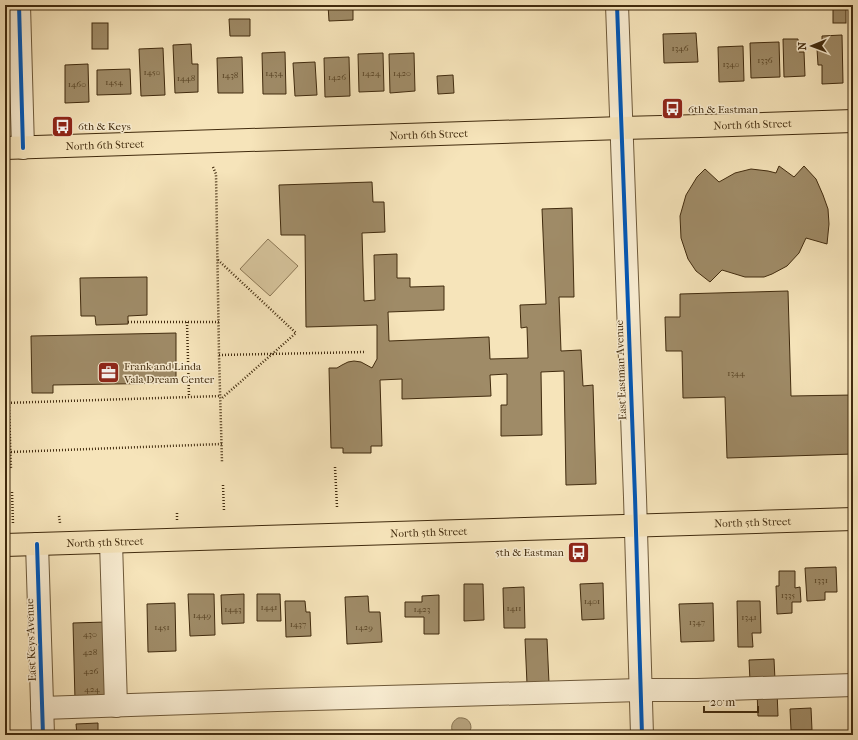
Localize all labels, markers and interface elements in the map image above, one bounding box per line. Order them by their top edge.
north arrow [792,26,832,66]
text: N [796,41,809,50]
house number: 1346 [671,43,689,53]
house number: 1336 [757,55,773,65]
house number: 1340 [722,59,740,69]
house number: 1450 [143,67,161,77]
house number: 1434 [265,68,283,78]
house number: 1424 [362,68,381,78]
house number: 1420 [393,68,411,78]
house number: 1438 [222,70,239,80]
house number: 1426 [328,72,346,82]
house number: 1448 [177,73,196,83]
house number: 1454 [105,77,123,87]
house number: 1460 [68,79,86,89]
bus stop icon: 6th & Eastman [659,96,685,122]
place label: 6th & Eastman [688,103,759,116]
bus stop icon: 6th & Keys [50,113,76,139]
street label: North 6th Street [713,117,792,132]
place label: 6th & Keys [78,120,131,133]
street label: North 6th Street [389,126,468,142]
street label: North 6th Street [66,137,144,153]
street label: East Eastman Avenue [613,319,629,420]
office icon: Frank and Linda Vala Dream Center [95,359,121,385]
place label: Frank and Linda Vala Dream Center [123,360,215,386]
house number: 1344 [727,368,745,378]
street label: North 5th Street [714,514,792,530]
street label: North 5th Street [390,524,468,540]
street label: North 5th Street [66,534,144,550]
bus stop icon: 5th & Eastman [566,539,592,565]
place label: 5th & Eastman [495,546,565,559]
house number: 1331 [814,575,828,585]
house number: 1335 [781,590,795,600]
house number: 1401 [584,596,600,606]
street label: East Keys Avenue [23,598,39,682]
house number: 1441 [260,602,278,612]
house number: 1411 [507,603,521,613]
house number: 1443 [224,604,242,614]
house number: 1423 [414,604,431,614]
house number: 1449 [193,610,212,620]
house number: 1341 [741,612,757,622]
house number: 1347 [689,617,706,627]
house number: 1437 [290,619,307,629]
house number: 1451 [154,622,170,632]
house number: 1429 [355,622,373,632]
house number: 430 [83,629,97,639]
house number: 428 [83,647,98,657]
house number: 426 [84,666,99,676]
house number: 424 [84,684,100,694]
scale bar [704,688,758,714]
text: 20 m [710,695,735,709]

